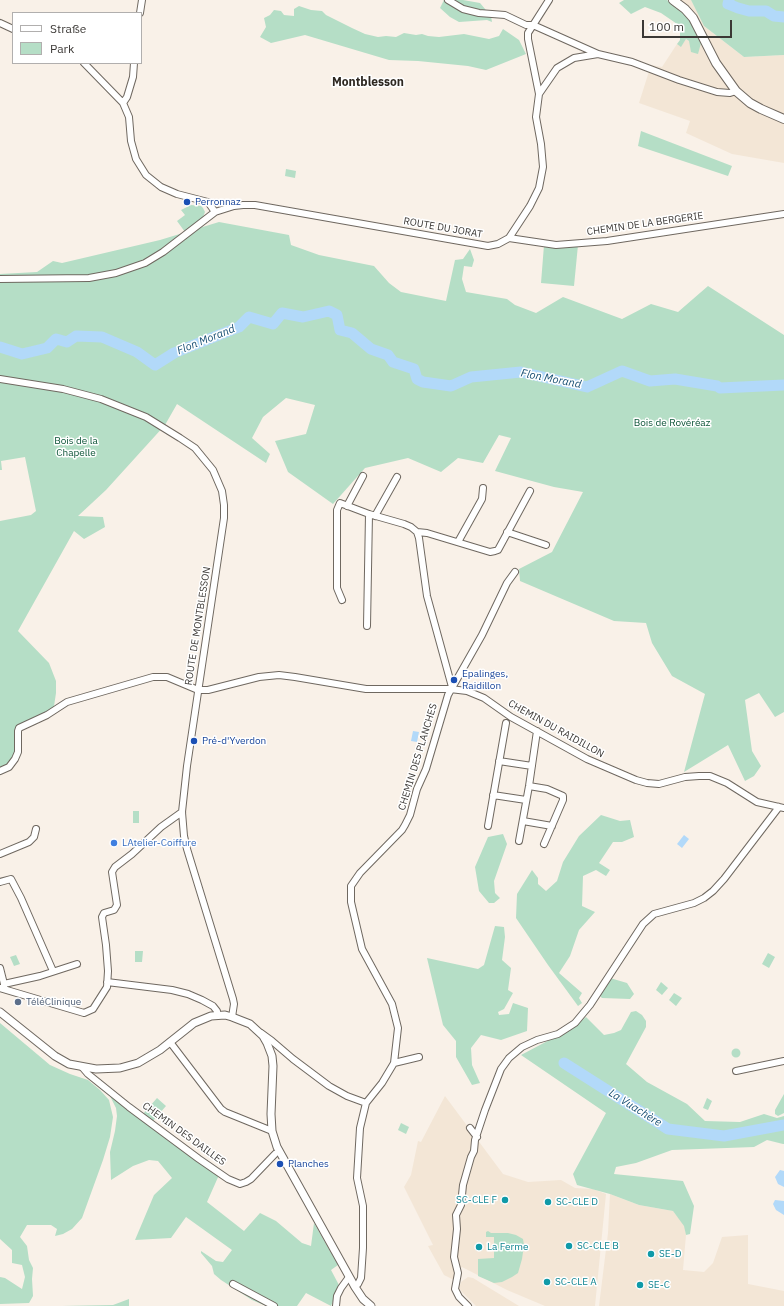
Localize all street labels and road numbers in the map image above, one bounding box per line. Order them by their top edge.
street label: CHEMIN DE LA BERGERIE [586,210,704,238]
street label: ROUTE DU JORAT [403,215,483,241]
street label: ROUTE DE MONTBLESSON [183,566,213,686]
street label: CHEMIN DU RAIDILLON [506,698,606,760]
street label: CHEMIN DES PLANCHES [396,702,440,812]
street label: CHEMIN DES DAILLES [140,1100,228,1168]

